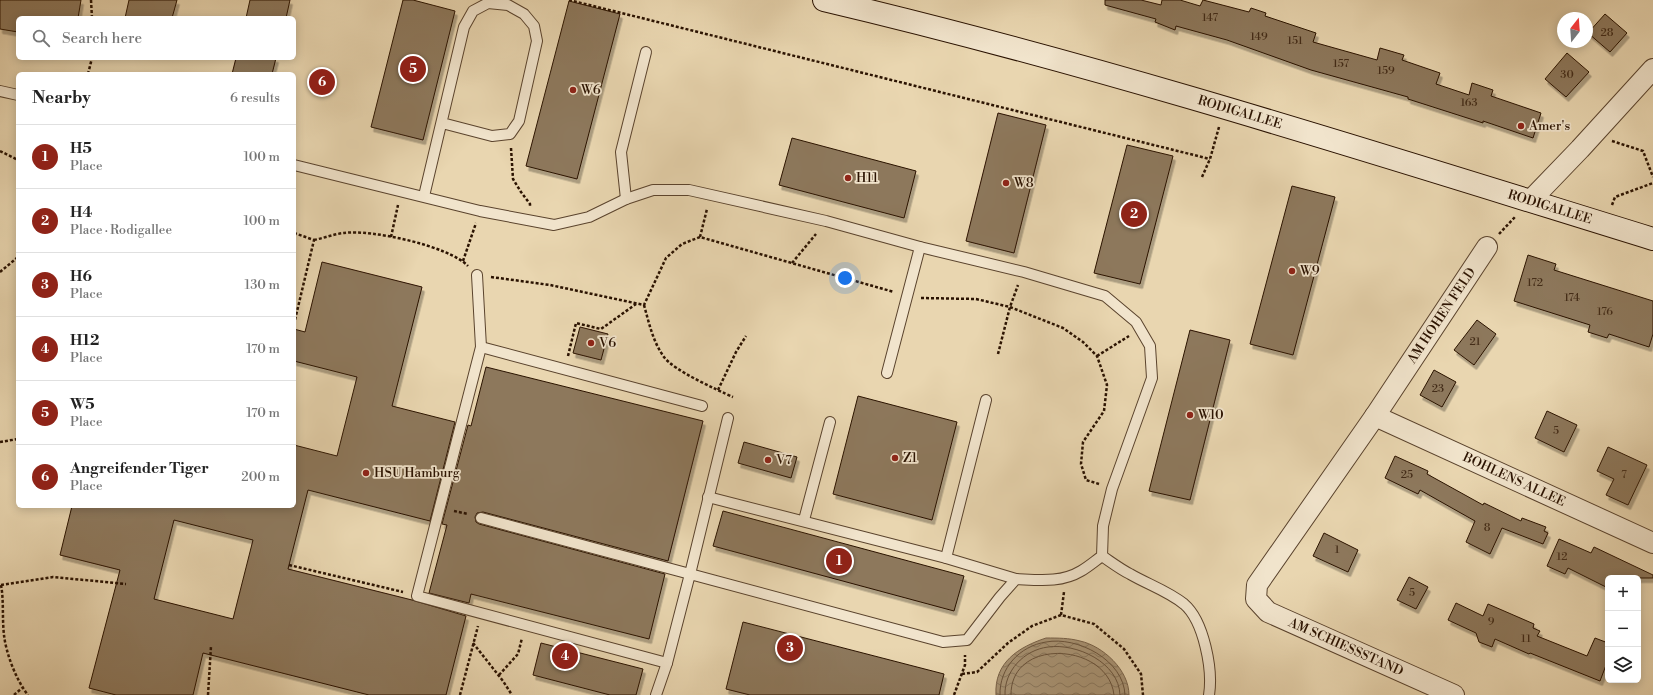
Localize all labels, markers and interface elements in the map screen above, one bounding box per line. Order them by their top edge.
house number: 147 [1202,11,1218,25]
north arrow [1557,12,1593,48]
search box [16,16,296,60]
house number: 28 [1600,26,1614,40]
icon: search [30,27,52,49]
text: Search here [62,29,142,48]
house number: 149 [1250,30,1268,44]
house number: 151 [1287,34,1303,48]
pin: 5 [400,54,426,84]
house number: 157 [1333,57,1349,71]
house number: 159 [1377,64,1395,78]
pin: 6 [309,67,335,97]
house number: 30 [1560,68,1574,82]
place label: W6 [580,82,601,98]
marker: W6 [568,85,578,95]
text: Nearby [32,87,91,109]
text: 6 results [230,90,280,106]
street label: RODIGALLEE [1196,92,1284,132]
house number: 163 [1460,96,1478,110]
place label: Amer's [1528,118,1570,134]
marker: Amer's [1516,121,1526,131]
text: H5 [70,139,92,158]
text: 1 [42,149,48,165]
text: 100 m [244,149,280,165]
text: Place [70,158,102,174]
place label: H11 [856,170,878,186]
marker: H11 [843,173,853,183]
place label: W8 [1013,175,1034,191]
marker: W8 [1001,178,1011,188]
street label: RODIGALLEE [1506,186,1594,228]
pin: 2 [1121,199,1147,229]
text: H4 [70,203,92,222]
text: 2 [41,213,49,229]
text: 100 m [244,213,280,229]
text: Place · Rodigallee [70,222,172,238]
place label: W9 [1299,263,1320,279]
street label: AM HOHEN FELD [1403,265,1479,367]
marker: W9 [1287,266,1297,276]
text: H6 [70,267,92,286]
your location [835,268,855,288]
house number: 172 [1527,276,1543,290]
text: 3 [41,277,49,293]
text: 130 m [245,277,280,293]
text: Place [70,286,102,302]
house number: 174 [1564,291,1580,305]
house number: 176 [1597,305,1613,319]
text: H12 [70,331,99,350]
place label: V6 [598,335,616,351]
house number: 21 [1469,335,1481,349]
marker: V6 [586,338,596,348]
text: 4 [41,341,49,357]
text: 170 m [246,341,280,357]
text: Place [70,350,102,366]
house number: 23 [1432,382,1444,396]
text: W5 [70,395,95,414]
text: 5 [41,405,49,421]
text: 170 m [246,405,280,421]
place label: W10 [1197,407,1224,423]
marker: W10 [1185,410,1195,420]
text: Place [70,414,102,430]
house number: 5 [1553,424,1559,438]
street label: BOHLENS ALLEE [1459,449,1568,510]
place label: Z1 [903,450,917,466]
place label: V7 [775,452,792,468]
marker: Z1 [890,453,900,463]
marker: V7 [763,455,773,465]
text: Angreifender Tiger [70,459,209,478]
place label: HSU Hamburg [374,465,460,481]
marker: HSU Hamburg [361,468,371,478]
house number: 25 [1401,468,1413,482]
house number: 7 [1621,468,1627,482]
text: 6 [41,469,49,485]
text: 200 m [241,469,280,485]
text: Place [70,478,102,494]
house number: 8 [1484,521,1491,535]
house number: 1 [1335,543,1340,557]
pin: 1 [826,546,852,576]
house number: 12 [1556,550,1568,564]
map controls [1605,575,1641,683]
button: + [1605,575,1641,611]
house number: 5 [1409,586,1415,600]
button: − [1605,611,1641,647]
street label: AM SCHIESSSTAND [1285,614,1406,680]
house number: 9 [1488,615,1495,629]
house number: 11 [1521,632,1531,646]
pin: 3 [777,633,803,663]
pin: 4 [552,641,578,671]
button: layers [1605,647,1641,683]

